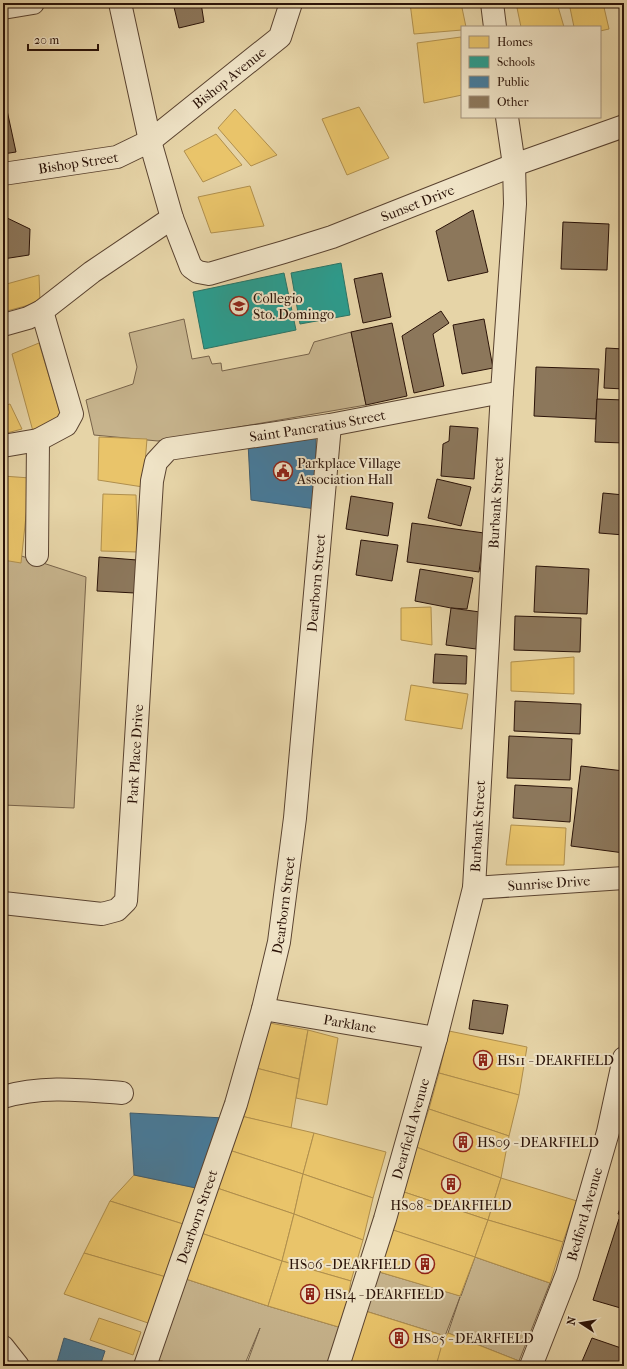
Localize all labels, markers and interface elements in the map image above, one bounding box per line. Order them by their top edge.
scale bar [28,26,98,52]
legend [461,26,601,118]
text: 20 m [34,33,59,47]
text: Homes [497,35,533,49]
street label: Bishop Avenue [189,43,269,112]
text: Schools [497,55,536,69]
text: Public [497,75,529,89]
text: Other [497,95,529,109]
street label: Bishop Street [37,148,119,177]
street label: Sunset Drive [378,181,457,225]
place label: Collegio Sto. Domingo [253,290,334,323]
school or university icon: Collegio Sto. Domingo [228,295,250,317]
street label: Saint Pancratius Street [248,406,387,445]
place label: Parkplace Village Association Hall [296,455,401,488]
street label: Burbank Street [485,456,507,549]
public building icon: Parkplace Village Association Hall [272,460,294,482]
street label: Dearborn Street [303,533,329,633]
street label: Park Place Drive [124,704,147,805]
street label: Burbank Street [466,780,489,873]
street label: Dearborn Street [268,855,298,956]
street label: Sunrise Drive [507,872,591,894]
street label: Parklane [322,1011,378,1036]
building icon: HS11 - DEARFIELD [472,1049,494,1071]
place label: HS11 - DEARFIELD [497,1052,614,1069]
street label: Dearfield Avenue [388,1076,433,1181]
building icon: HS09 - DEARFIELD [452,1131,474,1153]
place label: HS09 - DEARFIELD [477,1134,599,1151]
street label: Bedford Avenue [563,1165,606,1263]
street label: Dearborn Street [173,1167,221,1266]
building icon: HS08 - DEARFIELD [440,1173,462,1195]
place label: HS08 - DEARFIELD [390,1197,512,1214]
building icon: HS06 - DEARFIELD [414,1253,436,1275]
place label: HS06 - DEARFIELD [289,1256,411,1273]
building icon: HS14 - DEARFIELD [299,1283,321,1305]
place label: HS14 - DEARFIELD [324,1286,444,1303]
north arrow [561,1303,601,1343]
text: N [564,1315,579,1326]
building icon: HS05 - DEARFIELD [388,1327,410,1349]
place label: HS05 - DEARFIELD [413,1330,534,1347]

